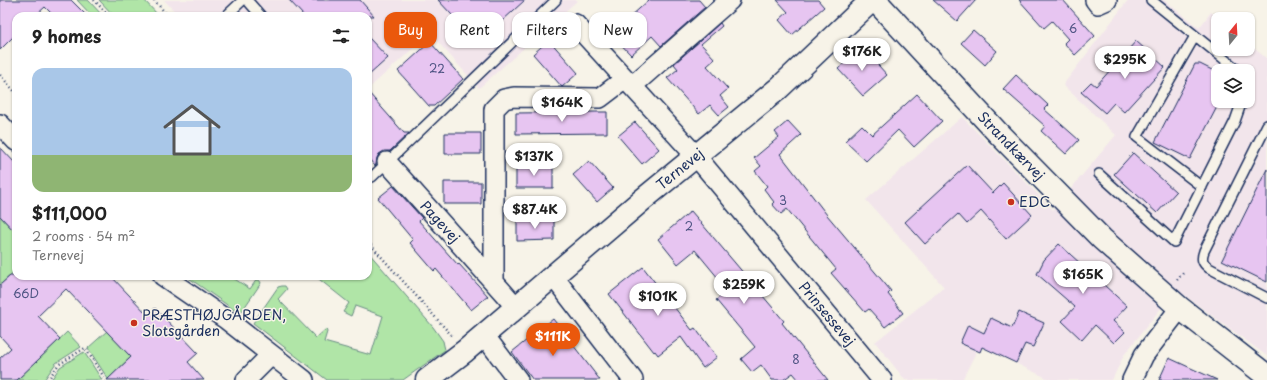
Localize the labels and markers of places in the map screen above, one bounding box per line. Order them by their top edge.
pin: $176K [834,38,890,72]
pin: $295K [1097,46,1153,80]
pin: $164K [534,89,590,123]
pin: $137K [506,143,562,177]
place label: EDC [1019,191,1050,212]
pin: $87.4K [502,196,568,230]
marker: EDC [1006,197,1016,207]
pin: $165K [1055,261,1111,295]
pin: $259K [716,271,772,305]
pin: $101K [630,283,686,317]
place label: PRÆSTHØJGÅRDEN, Slotsgården [142,304,286,341]
marker: PRÆSTHØJGÅRDEN, Slotsgården [129,318,139,328]
pin: $111K [525,323,581,357]

